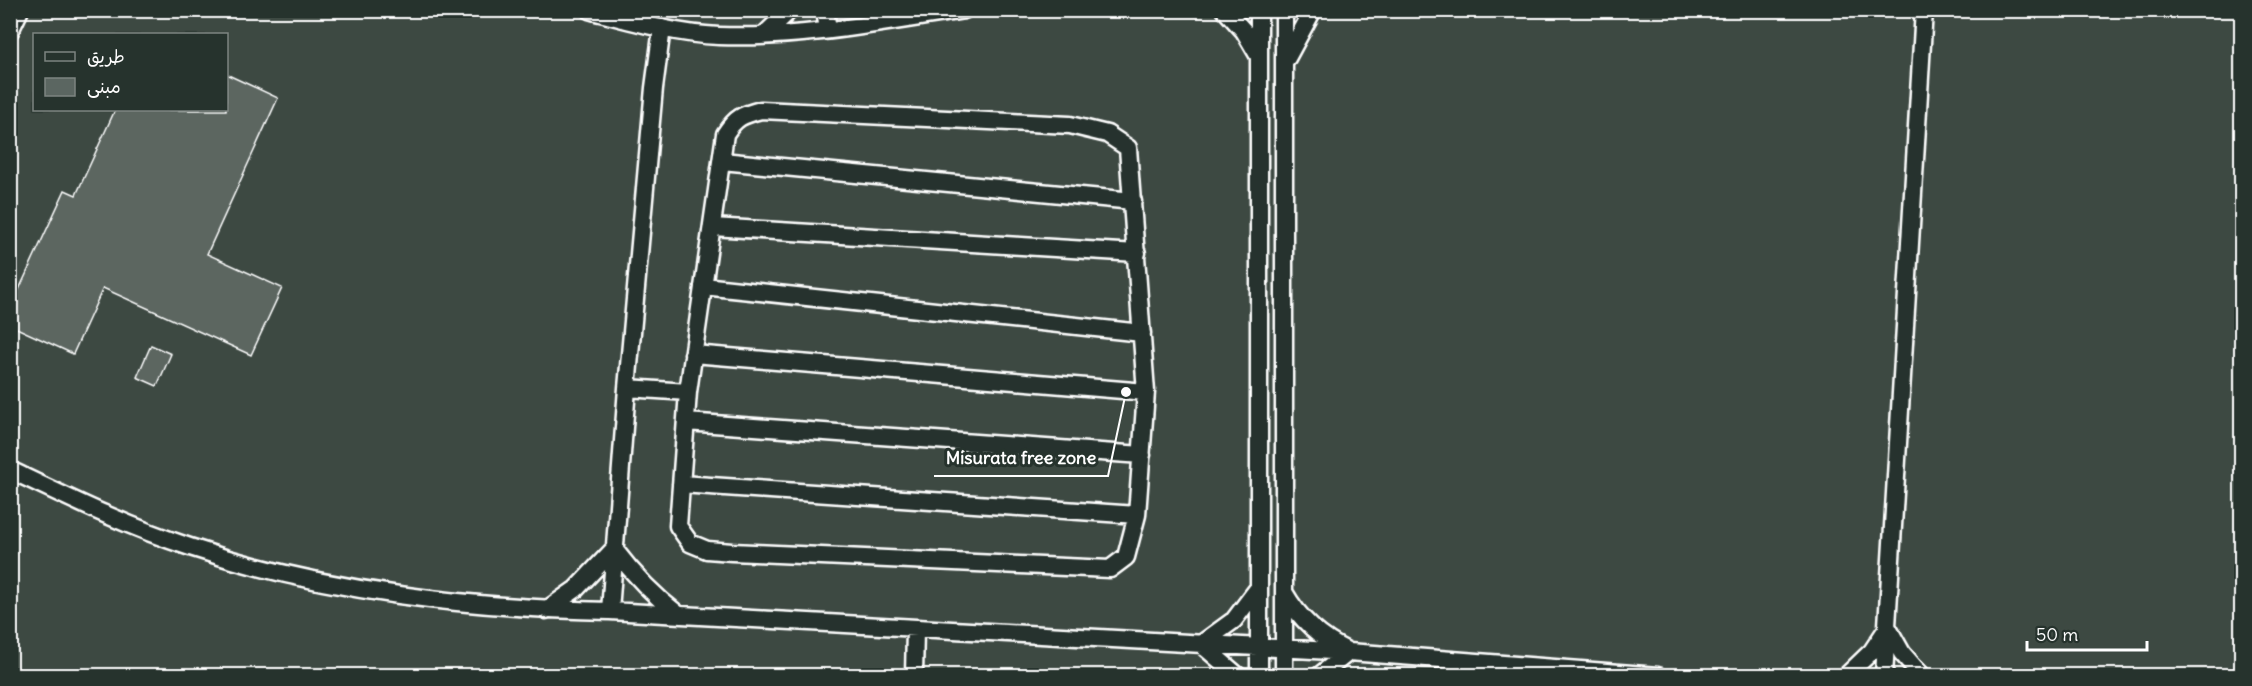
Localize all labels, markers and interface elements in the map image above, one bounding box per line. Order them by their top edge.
legend [33,33,228,111]
text: طريق [87,45,125,68]
text: مبنى [87,75,121,98]
callout: Misurata free zone [934,440,1108,476]
text: Misurata free zone [946,446,1096,469]
scale bar [2027,614,2147,652]
text: 50 m [2036,623,2078,646]

